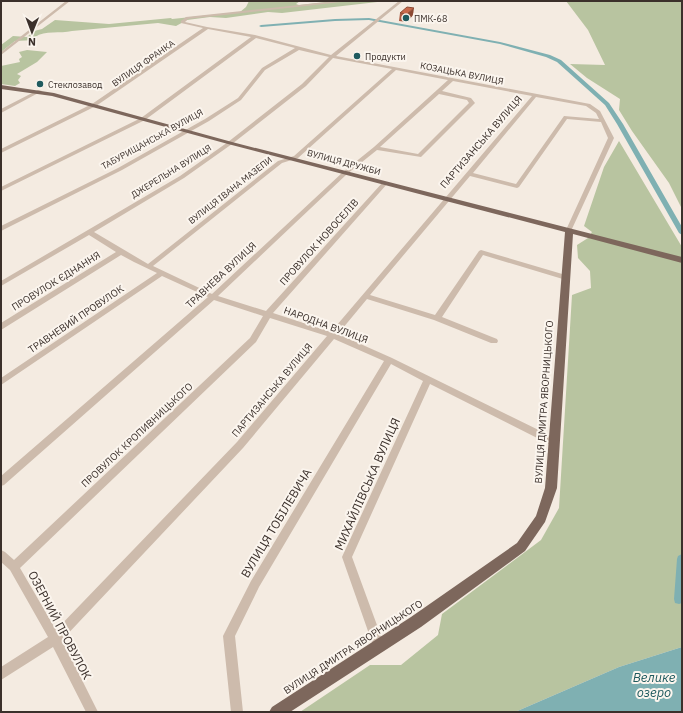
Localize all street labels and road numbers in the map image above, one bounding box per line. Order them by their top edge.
street label: ВУЛИЦЯ ФРАНКА [109,37,177,89]
street label: КОЗАЦЬКА ВУЛИЦЯ [419,60,505,86]
street label: ПАРТИЗАНСЬКА ВУЛИЦЯ [437,93,525,191]
street label: ТАБУРИЩАНСЬКА ВУЛИЦЯ [99,106,205,172]
street label: ДЖЕРЕЛЬНА ВУЛИЦЯ [129,142,213,200]
street label: ВУЛИЦЯ ДРУЖБИ [306,147,382,177]
street label: ВУЛИЦЯ ІВАНА МАЗЕПИ [186,154,274,226]
street label: ПРОВУЛОК НОВОСЕЛІВ [277,196,361,288]
street label: ТРАВНЕВА ВУЛИЦЯ [183,239,259,311]
street label: ПРОВУЛОК ЄДНАННЯ [9,248,103,314]
street label: ТРАВНЕВИЙ ПРОВУЛОК [26,282,127,356]
street label: НАРОДНА ВУЛИЦЯ [282,304,370,346]
street label: ВУЛИЦЯ ДМИТРА ЯВОРНИЦЬКОГО [532,320,556,484]
street label: ПАРТИЗАНСЬКА ВУЛИЦЯ [229,340,315,440]
street label: ПРОВУЛОК КРОПИВНИЦЬКОГО [78,380,196,490]
street label: МИХАЙЛІВСЬКА ВУЛИЦЯ [331,415,403,553]
street label: ВУЛИЦЯ ТОБІЛЕВИЧА [237,465,315,580]
street label: ОЗЕРНИЙ ПРОВУЛОК [25,568,95,682]
street label: ВУЛИЦЯ ДМИТРА ЯВОРНИЦЬКОГО [281,597,425,697]

